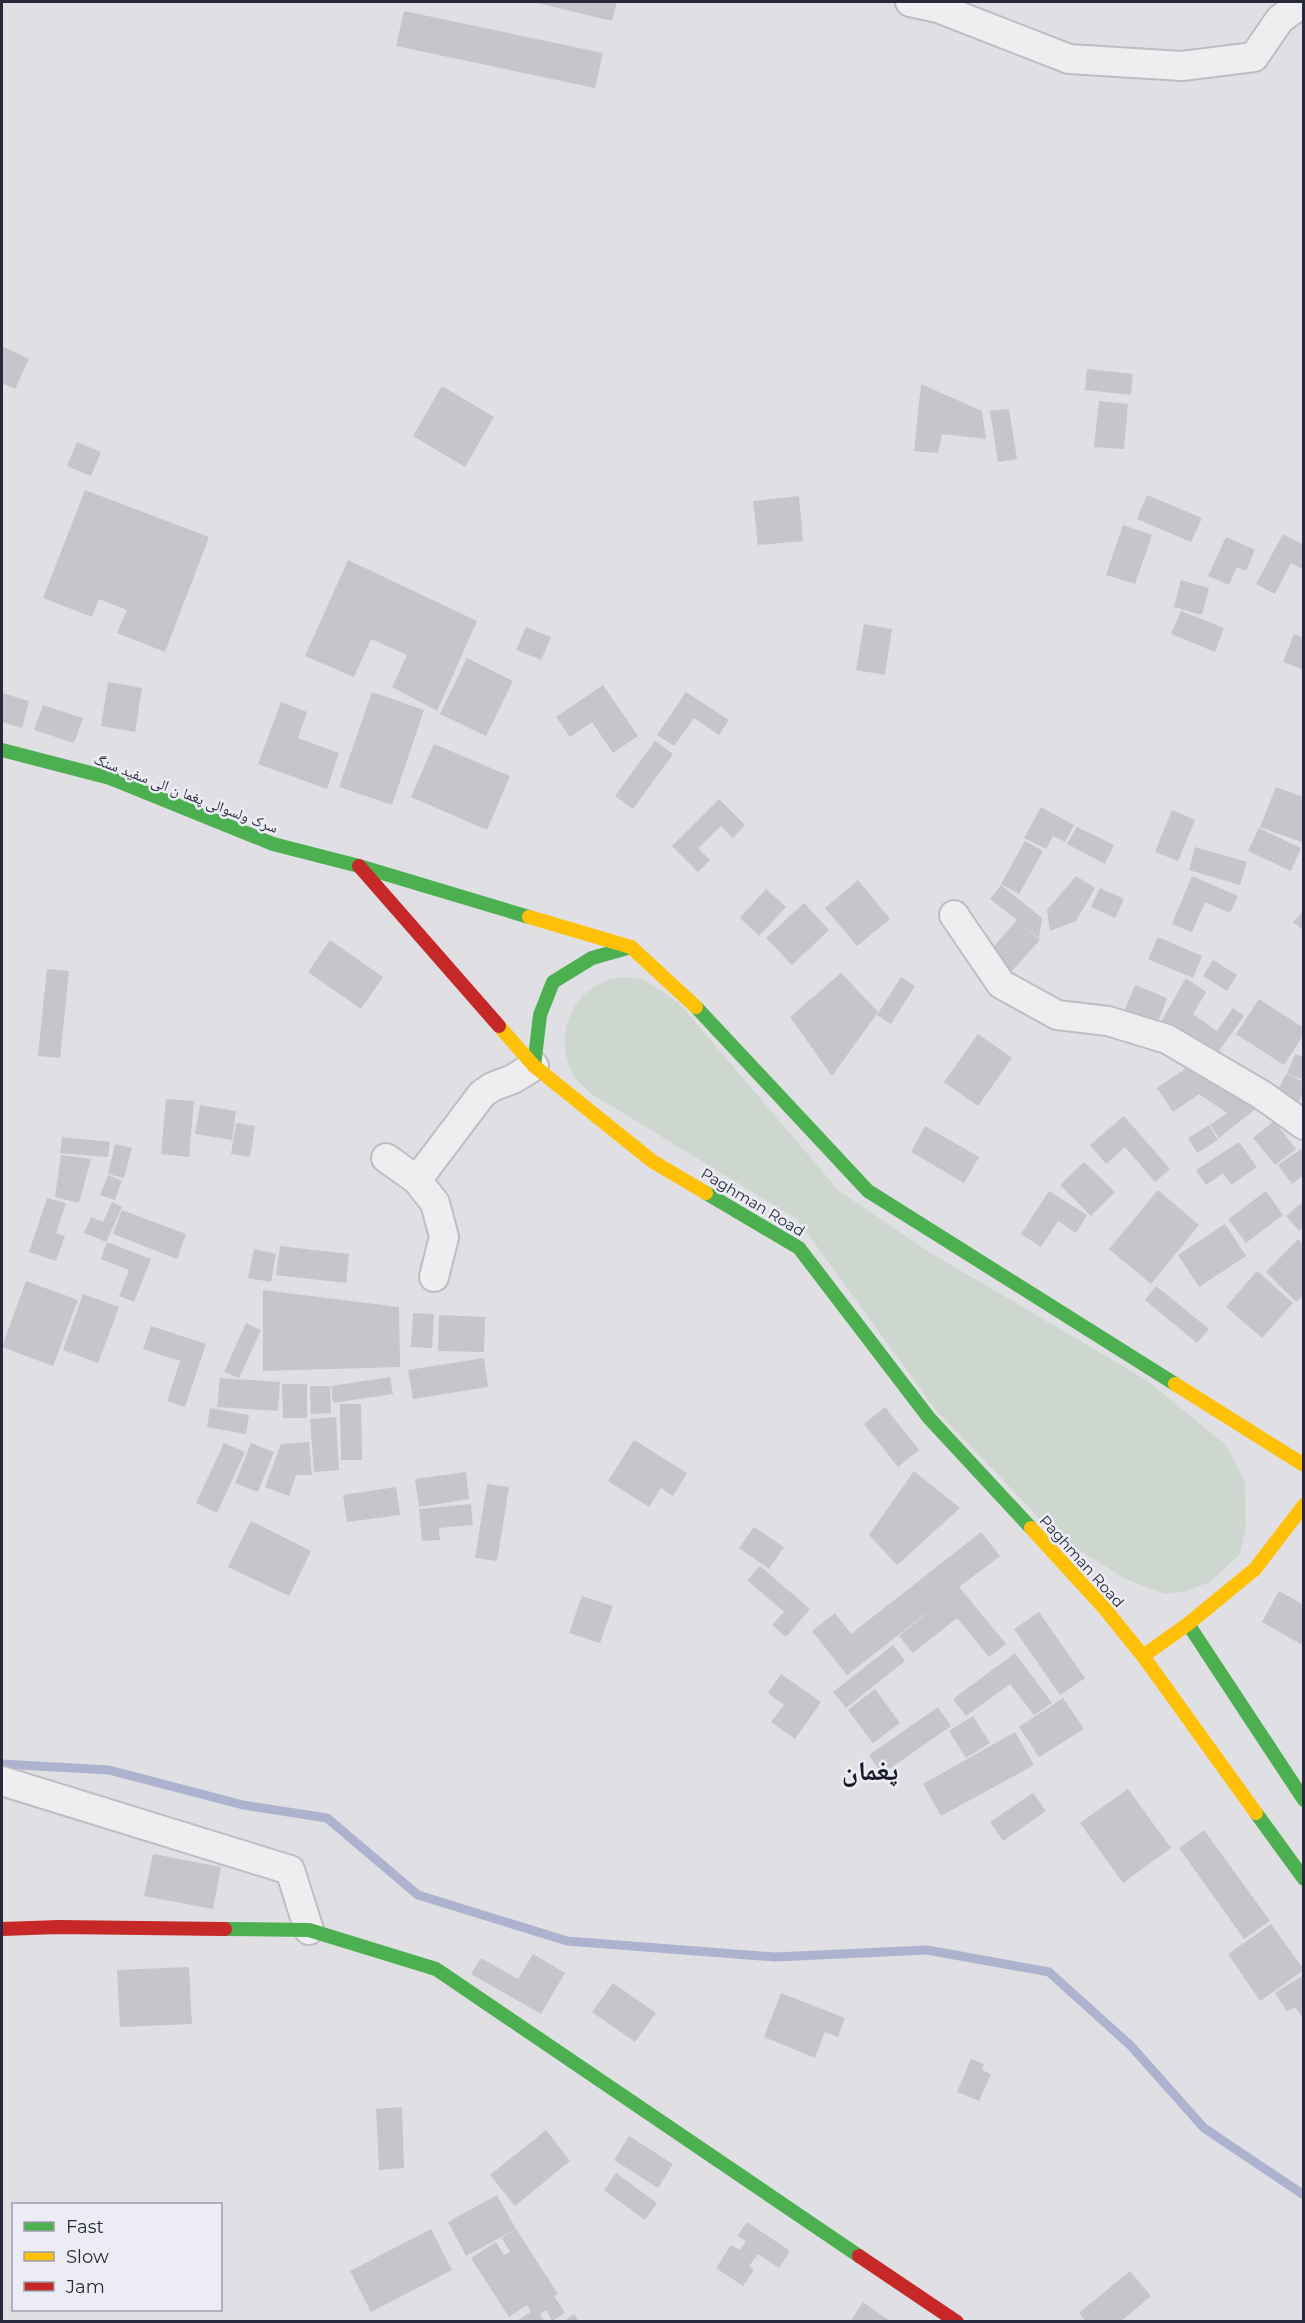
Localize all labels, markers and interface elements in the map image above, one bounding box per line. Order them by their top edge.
street label: سرک ولسوالی پغما ن الی سفید سنگ [91,749,281,838]
street label: Paghman Road [698,1164,808,1240]
street label: Paghman Road [1036,1511,1128,1611]
district label: پغمان [842,1754,898,1787]
legend [12,2203,222,2311]
text: Fast [66,2216,104,2238]
text: Slow [66,2246,109,2268]
text: Jam [65,2276,105,2298]

